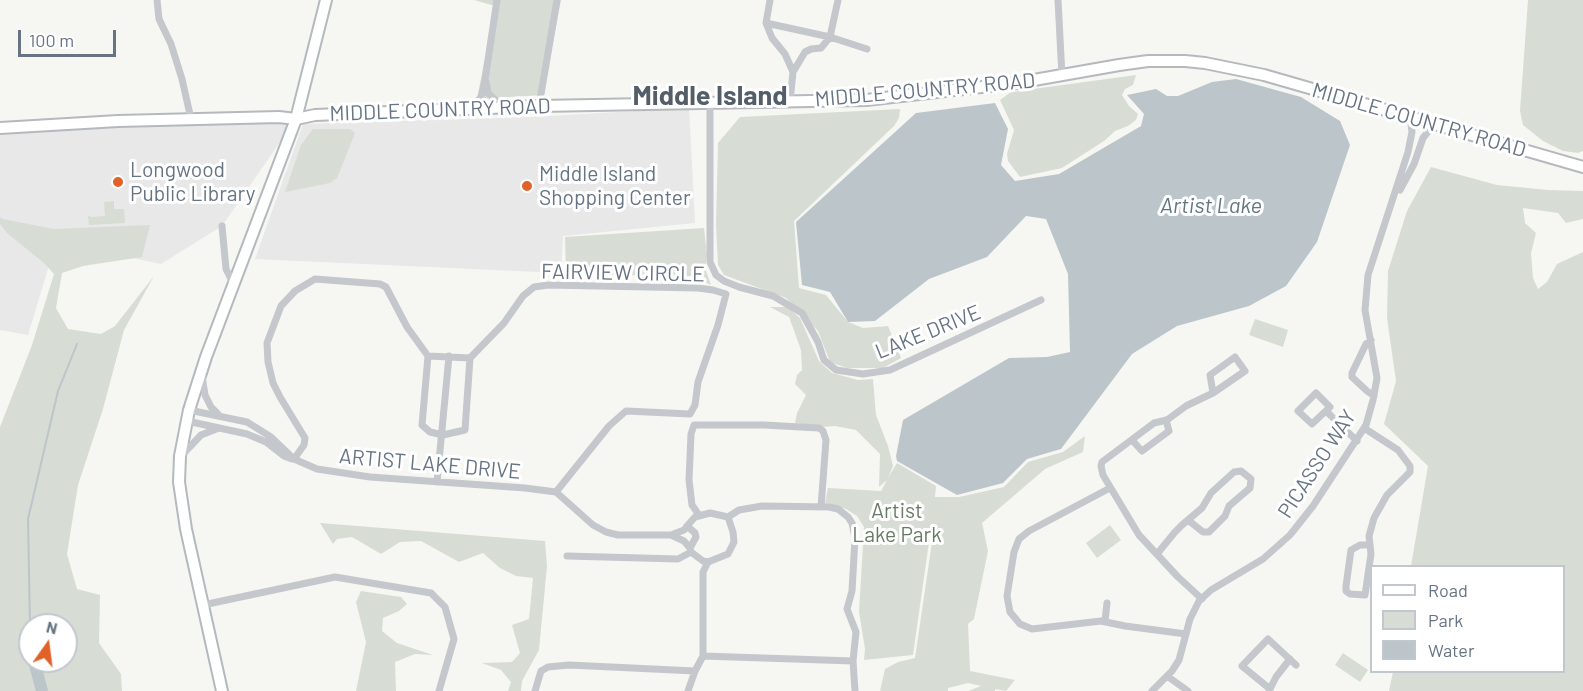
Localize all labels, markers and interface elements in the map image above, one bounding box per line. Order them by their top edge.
scale bar [21,18,118,56]
text: 100 m [29,29,74,51]
street label: MIDDLE COUNTRY ROAD [814,68,1036,112]
street label: MIDDLE COUNTRY ROAD [1309,77,1529,163]
district label: Middle Island [633,80,787,112]
street label: MIDDLE COUNTRY ROAD [329,94,551,126]
place label: Longwood Public Library [130,157,255,207]
place label: Middle Island Shopping Center [539,161,691,211]
marker: Longwood Public Library [111,175,125,189]
marker: Middle Island Shopping Center [520,179,534,193]
water label: Artist Lake [1160,193,1262,219]
street label: FAIRVIEW CIRCLE [541,259,705,287]
street label: LAKE DRIVE [872,299,984,365]
street label: PICASSO WAY [1273,405,1361,523]
street label: ARTIST LAKE DRIVE [338,444,522,484]
park label: Artist Lake Park [852,498,942,548]
legend [1370,565,1565,673]
text: Road [1428,579,1468,601]
text: Park [1428,609,1463,631]
north arrow [18,613,78,673]
text: N [45,616,59,637]
text: Water [1428,639,1475,661]

